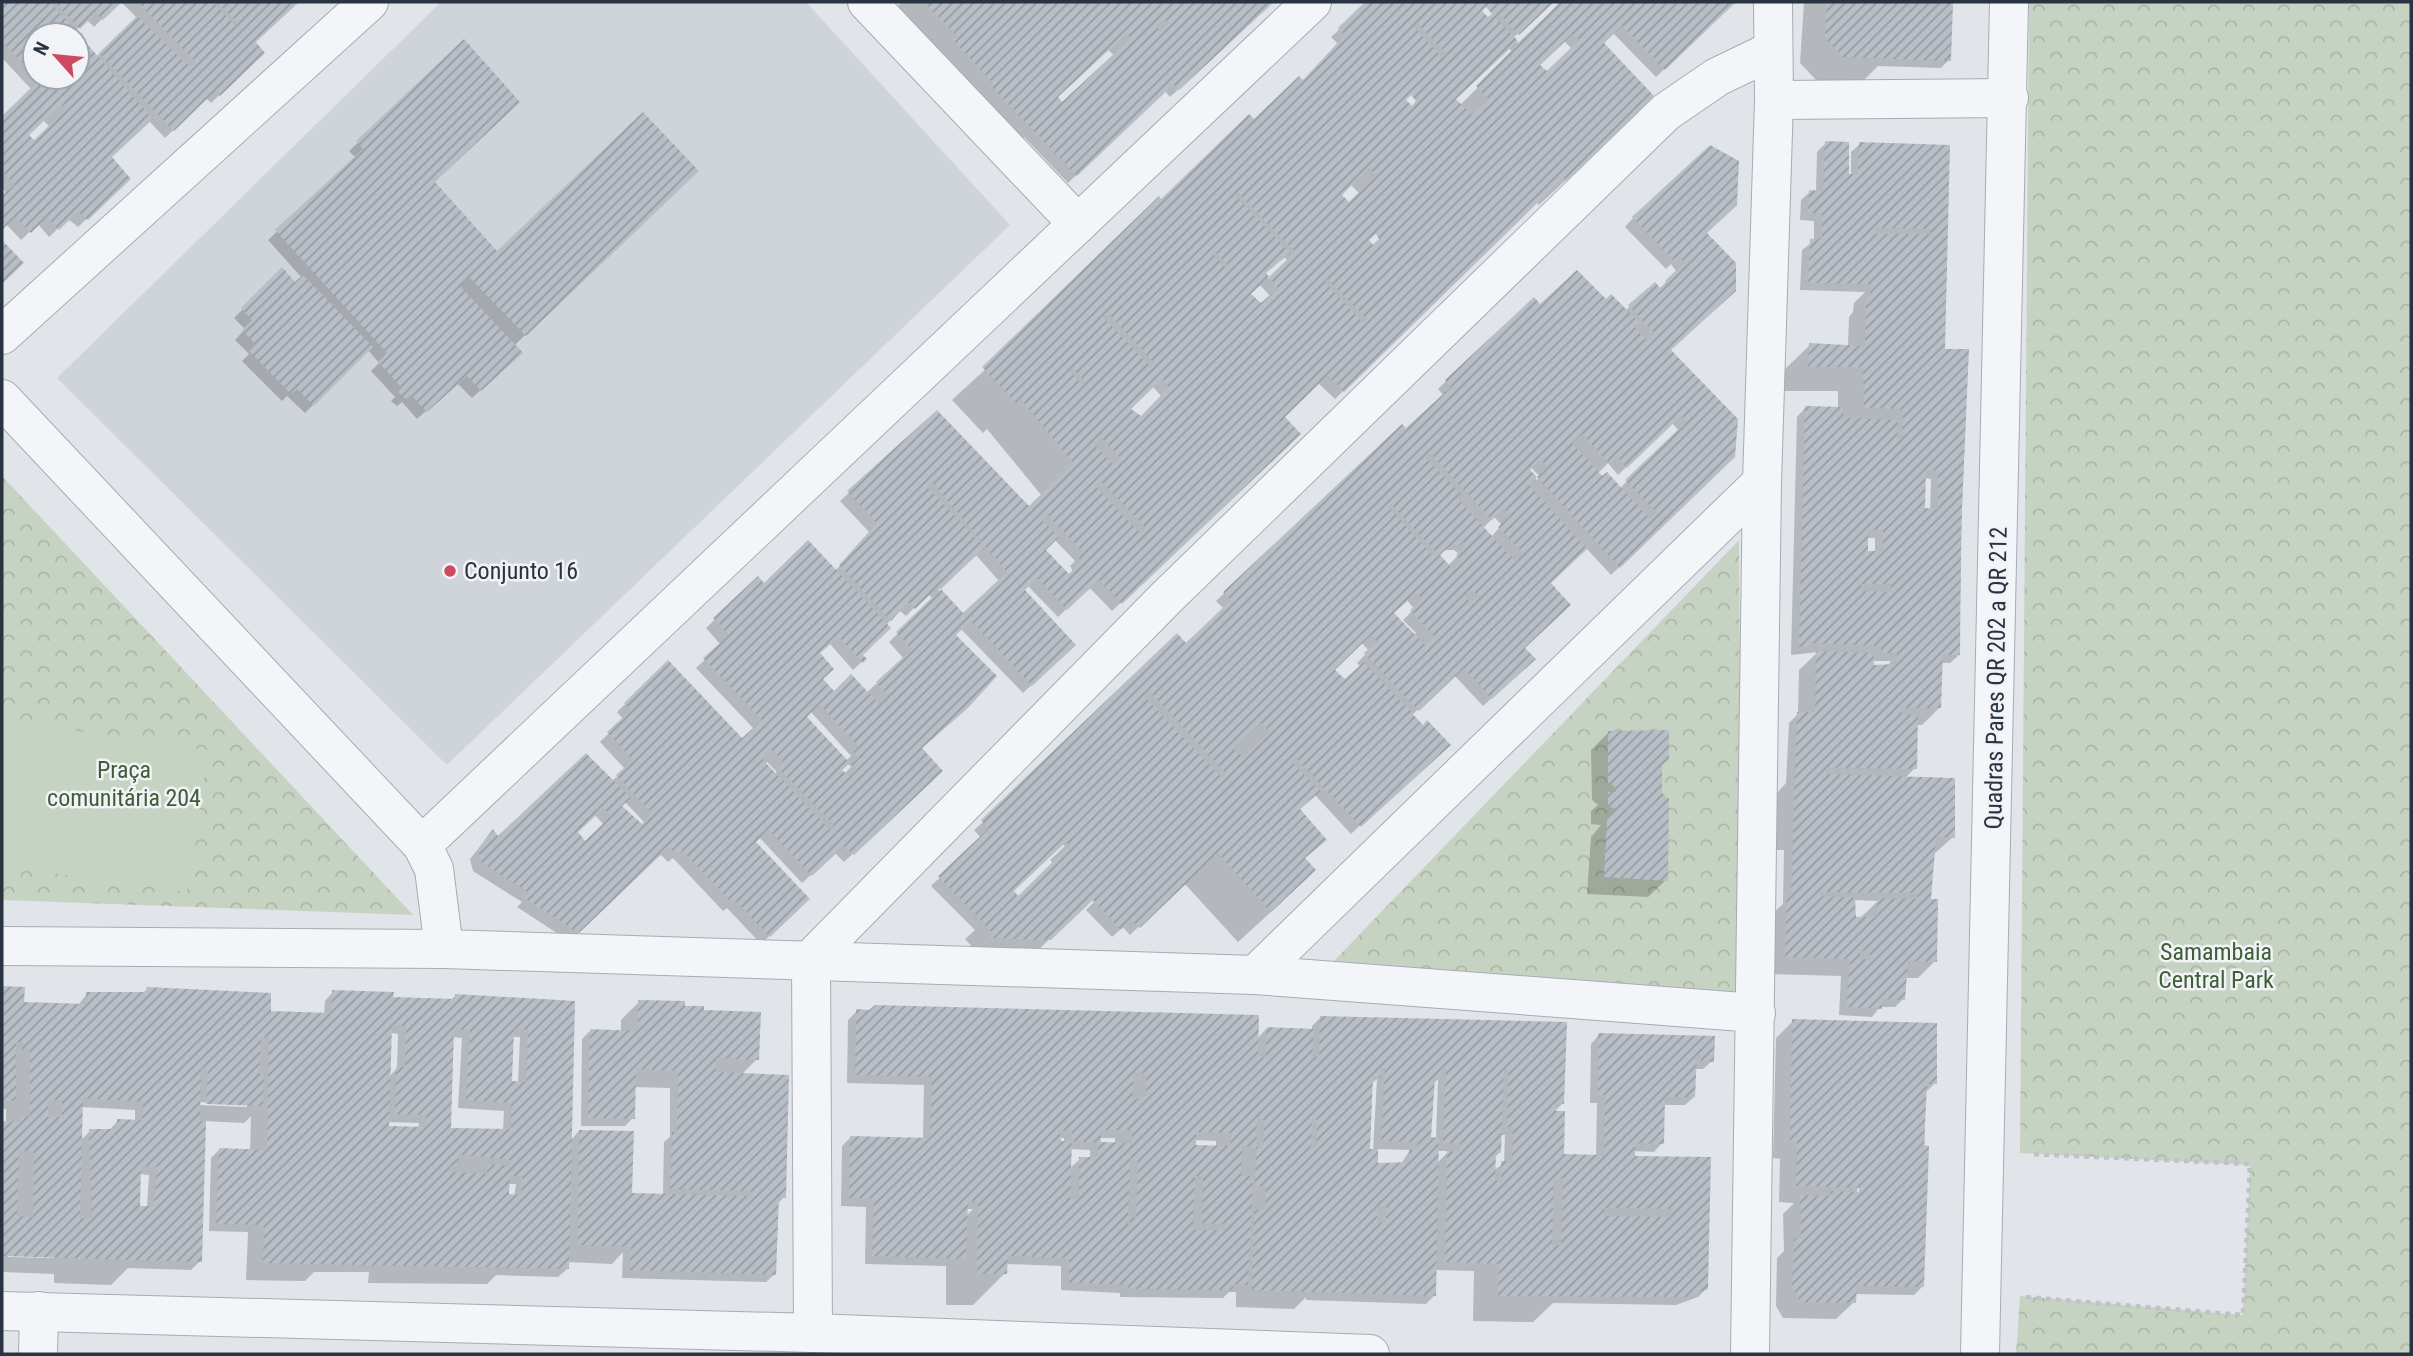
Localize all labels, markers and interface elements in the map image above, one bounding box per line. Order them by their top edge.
north arrow [21,21,91,91]
text: N [28,38,54,59]
street label: Quadras Pares QR 202 a QR 212 [1979,526,2013,830]
place label: Conjunto 16 [464,557,578,585]
marker: Conjunto 16 [442,563,458,579]
park label: Praça comunitária 204 [47,756,201,812]
park label: Samambaia Central Park [2158,938,2274,994]

